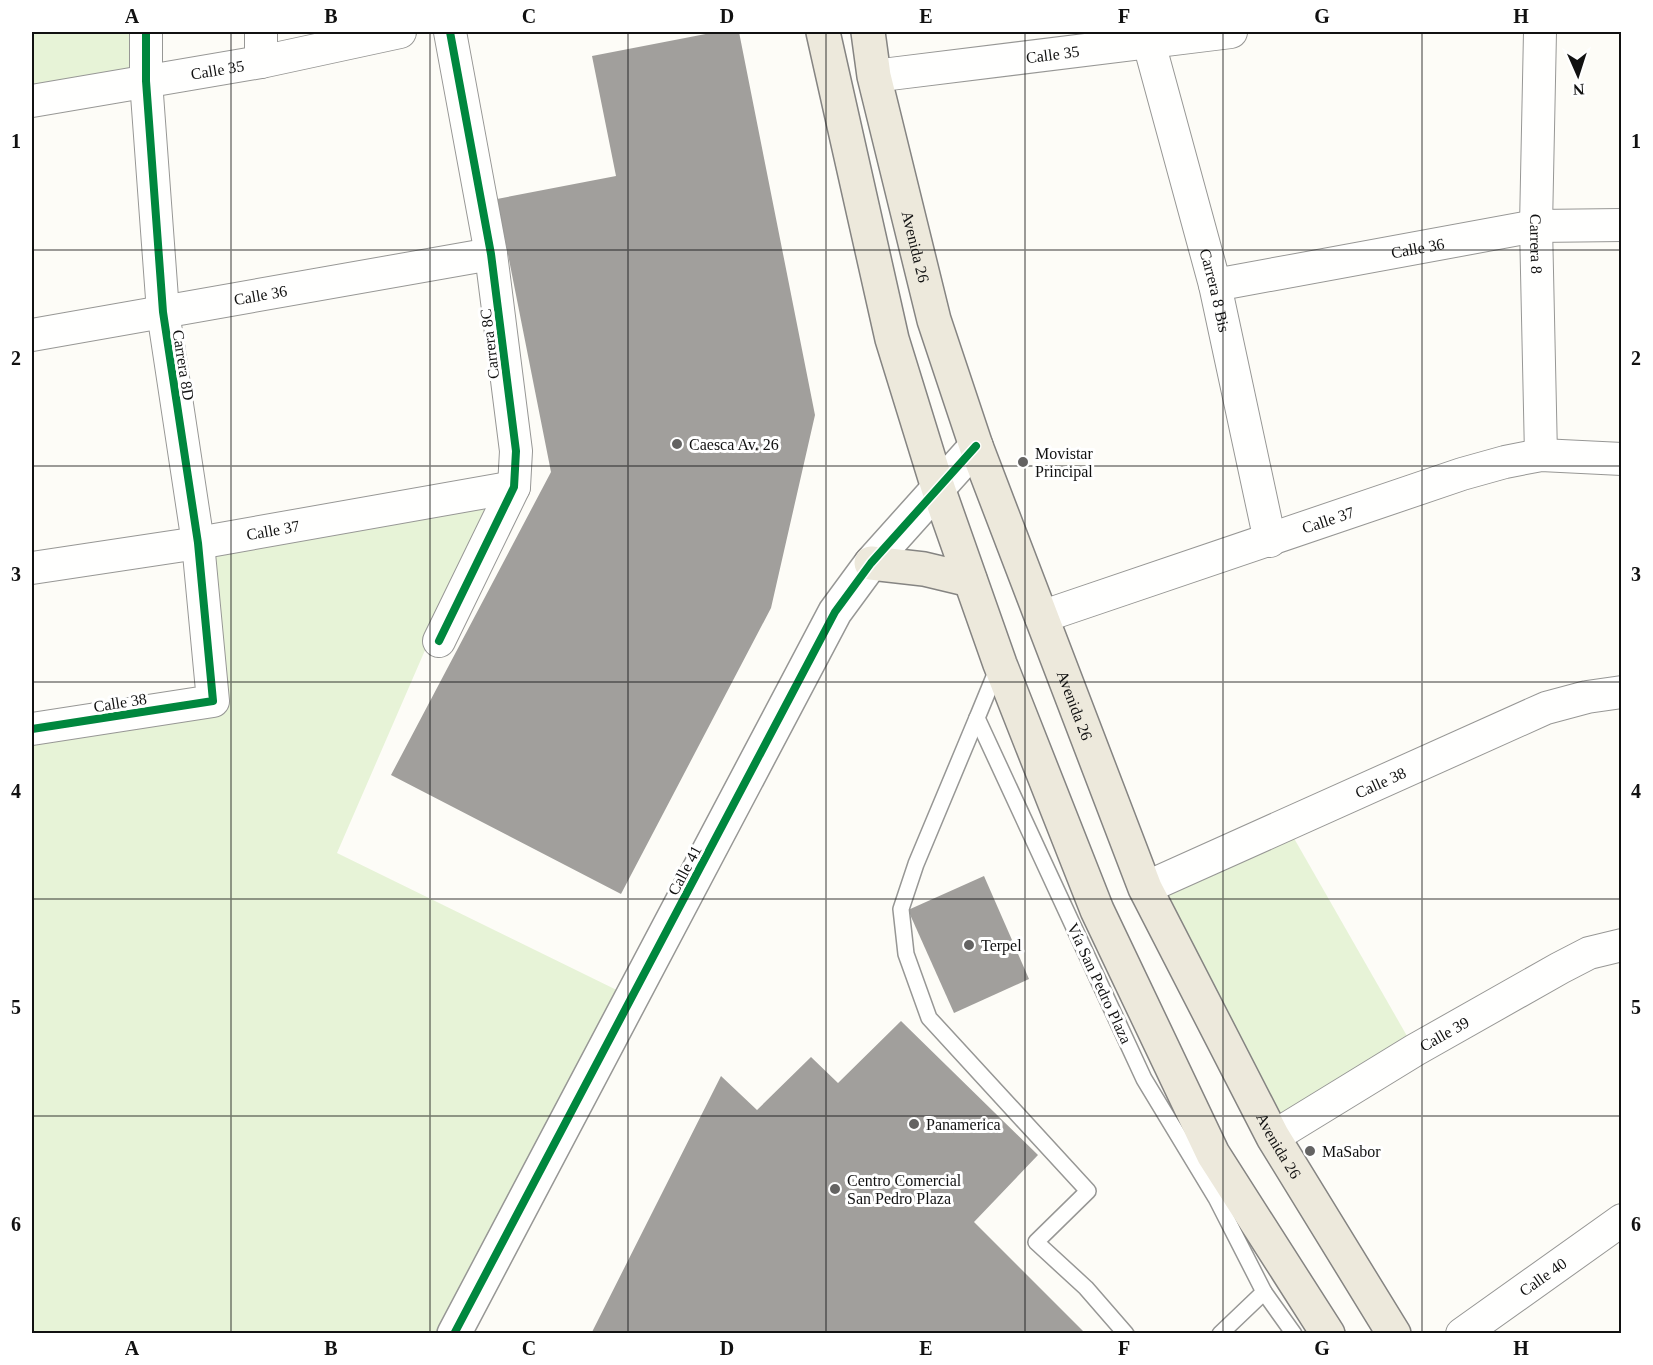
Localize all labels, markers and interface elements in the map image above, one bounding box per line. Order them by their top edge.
text: A [125,5,140,27]
text: B [324,5,338,27]
text: C [522,5,536,27]
text: D [720,5,734,27]
text: E [919,5,933,27]
text: F [1118,5,1130,27]
text: G [1314,5,1330,27]
text: H [1513,5,1529,27]
street label: Calle 35 [1025,43,1080,66]
north arrow [1548,45,1608,105]
street label: Calle 35 [189,57,245,83]
text: N [1572,81,1585,98]
text: 1 [11,130,21,152]
text: 1 [1631,130,1641,152]
street label: Avenida 26 [898,209,932,284]
street label: Carrera 8 [1527,214,1545,274]
street label: Calle 36 [1390,235,1446,261]
street label: Carrera 8 Bis [1196,247,1233,334]
street label: Calle 36 [233,282,289,308]
street label: Carrera 8C [477,308,502,380]
street label: Carrera 8D [170,328,197,402]
text: 2 [11,347,21,369]
text: 2 [1631,347,1641,369]
place label: Caesca Av. 26 [689,436,779,453]
marker: Caesca Av. 26 [670,437,684,451]
place label: Movistar Principal [1035,445,1093,481]
marker: Movistar Principal [1016,455,1030,469]
street label: Calle 37 [1300,503,1356,537]
street label: Calle 37 [245,517,301,543]
text: 3 [11,563,21,585]
text: 3 [1631,563,1641,585]
street label: Avenida 26 [1054,668,1096,743]
street label: Calle 38 [92,690,148,715]
street label: Calle 38 [1353,764,1409,802]
text: 4 [11,780,21,802]
text: 4 [1631,780,1641,802]
street label: Calle 41 [664,843,705,898]
street label: Vía San Pedro Plaza [1064,920,1135,1046]
place label: Terpel [981,937,1022,955]
marker: Terpel [962,938,976,952]
text: 5 [11,996,21,1018]
text: 5 [1631,996,1641,1018]
street label: Calle 39 [1417,1013,1472,1055]
street label: Avenida 26 [1253,1110,1304,1182]
place label: Panamerica [926,1116,1001,1133]
marker: Panamerica [907,1117,921,1131]
place label: MaSabor [1322,1143,1381,1160]
marker: MaSabor [1303,1144,1317,1158]
place label: Centro Comercial San Pedro Plaza [847,1172,962,1207]
marker: Centro Comercial San Pedro Plaza [828,1182,842,1196]
text: 6 [11,1213,21,1235]
text: 6 [1631,1213,1641,1235]
street label: Calle 40 [1516,1254,1570,1299]
text: A [125,1337,140,1359]
text: B [324,1337,338,1359]
text: C [522,1337,536,1359]
text: D [720,1337,734,1359]
text: E [919,1337,933,1359]
text: F [1118,1337,1130,1359]
text: G [1314,1337,1330,1359]
text: H [1513,1337,1529,1359]

